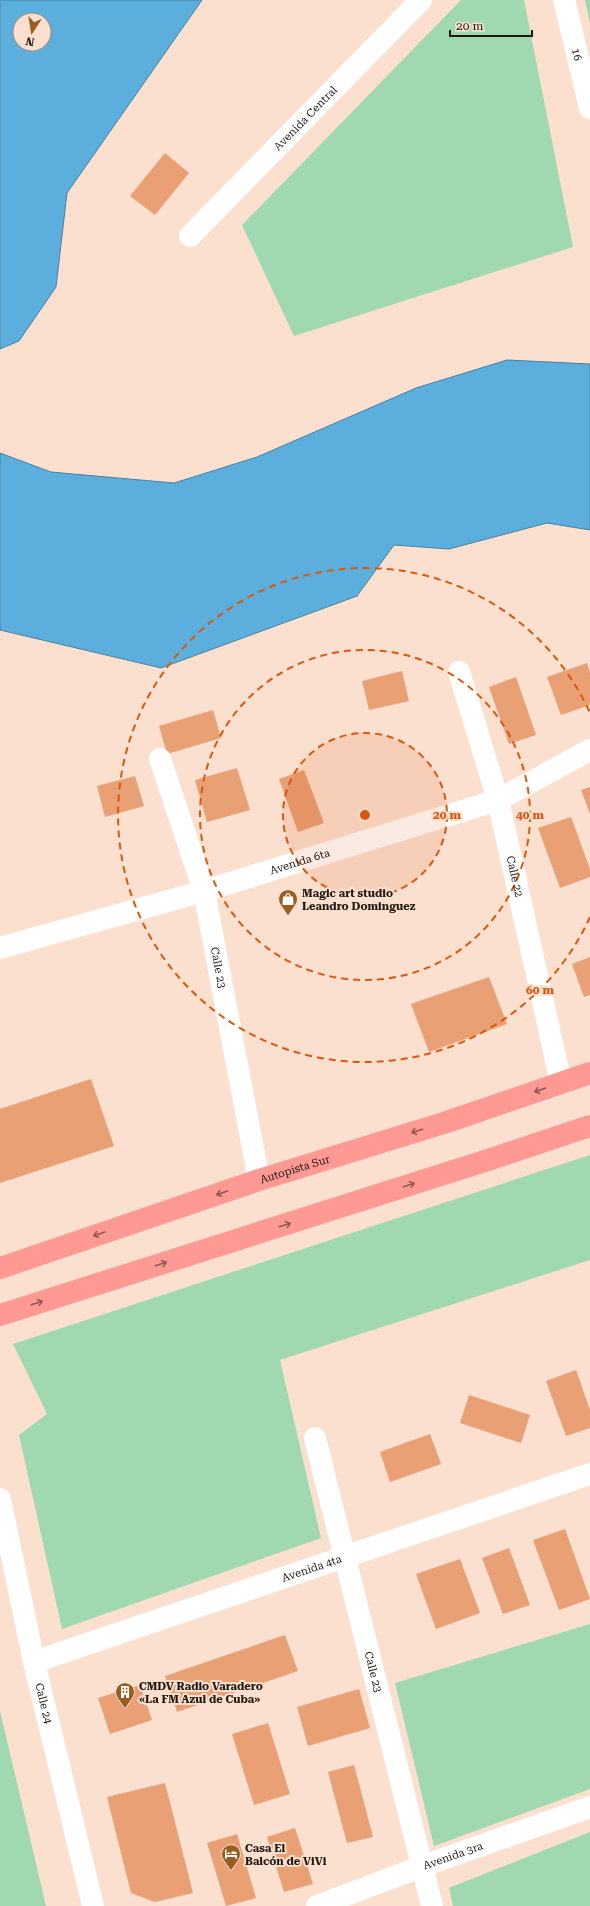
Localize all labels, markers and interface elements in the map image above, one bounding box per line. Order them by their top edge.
north arrow [12,12,52,52]
scale bar [450,12,532,38]
text: 20 m [456,19,483,33]
text: N [24,34,36,49]
street label: 16 [569,47,585,62]
street label: Avenida Central [271,83,340,153]
centre of rings [358,808,372,822]
text: 20 m [433,808,461,822]
text: 40 m [516,808,544,822]
street label: Avenida 6ta [268,846,331,877]
street label: Calle 22 [504,854,526,898]
place label: Magic art studio Leandro Dominguez [302,887,416,913]
shop icon: Magic art studio Leandro Dominguez [277,888,299,916]
street label: Calle 23 [208,946,229,989]
text: 60 m [526,983,554,997]
one-way arrow [533,1087,546,1094]
one-way arrow [410,1128,423,1135]
street label: Autopista Sur [258,1152,332,1186]
one-way arrow [402,1181,415,1188]
one-way arrow [216,1189,228,1197]
one-way arrow [279,1220,291,1228]
one-way arrow [93,1231,105,1239]
one-way arrow [154,1260,167,1267]
one-way arrow [31,1299,44,1306]
street label: Avenida 4ta [280,1552,343,1584]
street label: Calle 23 [362,1650,385,1694]
place label: CMDV Radio Varadero «La FM Azul de Cuba» [139,1680,263,1706]
street label: Calle 24 [33,1681,55,1726]
building icon: CMDV Radio Varadero «La FM Azul de Cuba» [114,1681,136,1709]
street label: Avenida 3ra [421,1839,485,1872]
place label: Casa El Balcón de ViVi [245,1842,327,1868]
hotel icon: Casa El Balcón de ViVi [220,1843,242,1871]

